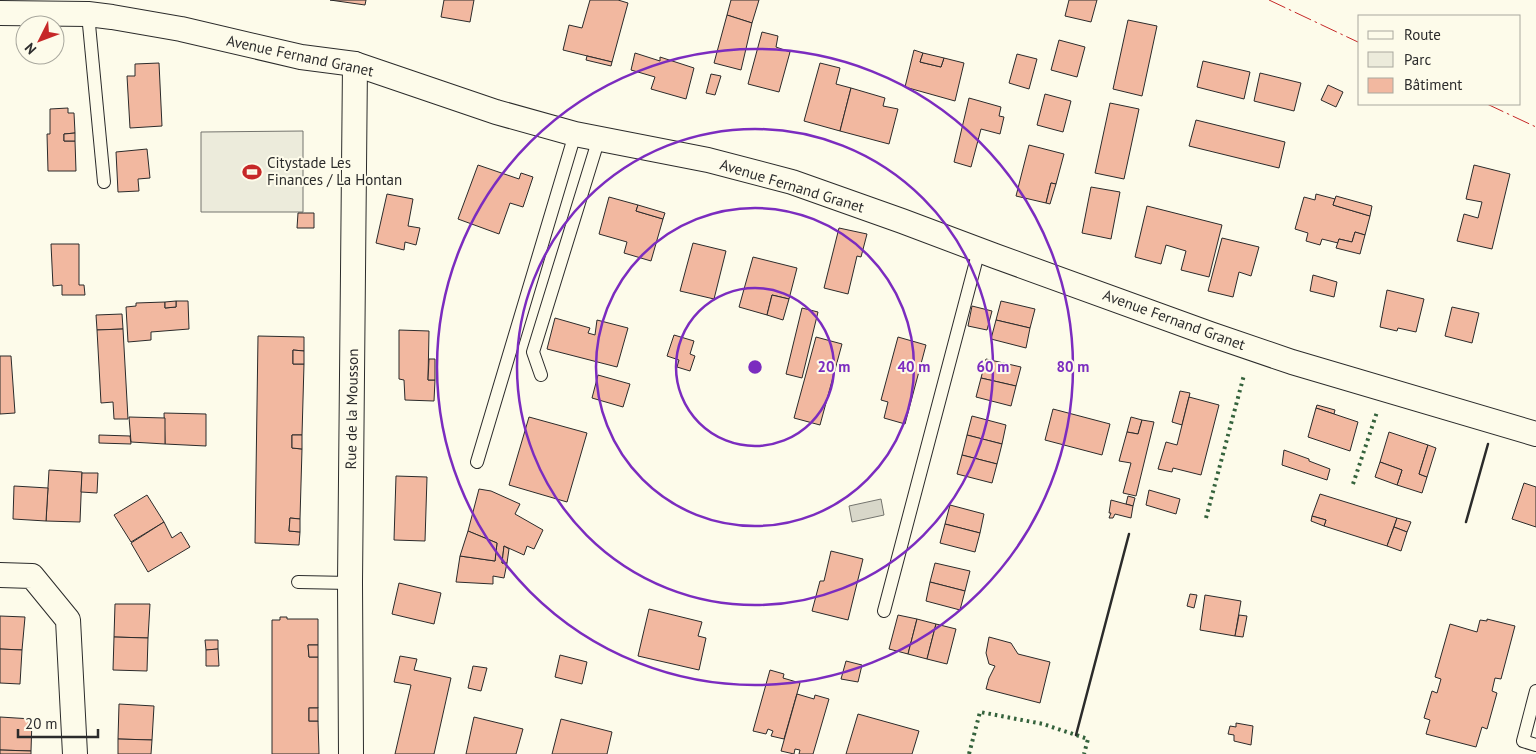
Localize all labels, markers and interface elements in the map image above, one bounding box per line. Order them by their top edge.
north arrow [15,15,65,65]
legend [1358,15,1521,105]
text: Route [1404,25,1441,44]
street label: Avenue Fernand Granet [225,31,375,80]
text: N [21,39,40,58]
text: Parc [1404,50,1431,69]
text: Bâtiment [1404,75,1462,94]
place label: Citystade Les Finances / La Hontan [267,153,402,189]
street label: Avenue Fernand Granet [718,155,867,217]
sports icon: Citystade Les Finances / La Hontan [241,161,263,183]
street label: Avenue Fernand Granet [1100,285,1248,354]
street label: Rue de la Mousson [341,348,362,470]
text: 20 m [818,357,850,376]
text: 40 m [898,357,930,376]
text: 60 m [977,357,1009,376]
text: 80 m [1057,357,1089,376]
centre of rings [746,358,764,376]
scale bar [18,706,98,738]
text: 20 m [25,714,58,733]

